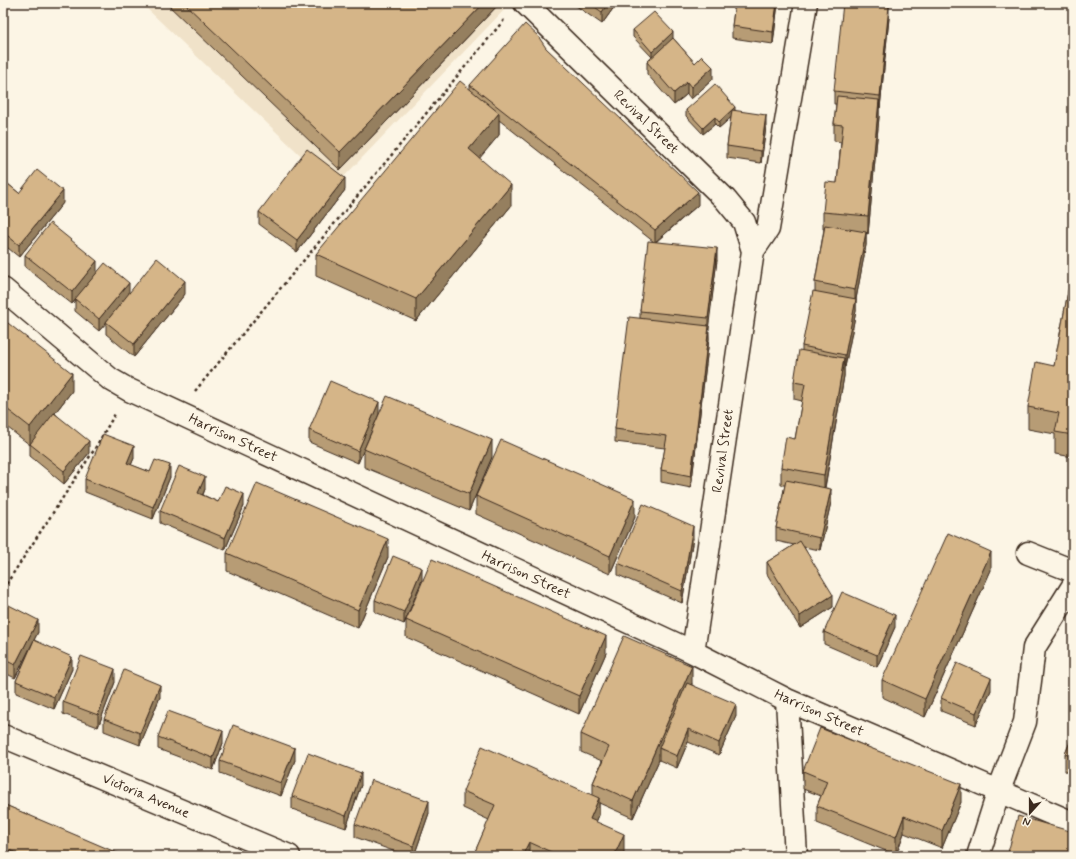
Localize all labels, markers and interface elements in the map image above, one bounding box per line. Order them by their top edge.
street label: Revival Street [609,86,683,158]
street label: Revival Street [708,408,738,494]
street label: Harrison Street [186,410,281,467]
street label: Harrison Street [479,547,574,604]
street label: Harrison Street [772,685,867,741]
street label: Victoria Avenue [99,769,193,823]
north arrow [1010,793,1050,833]
text: N [1021,814,1033,829]

